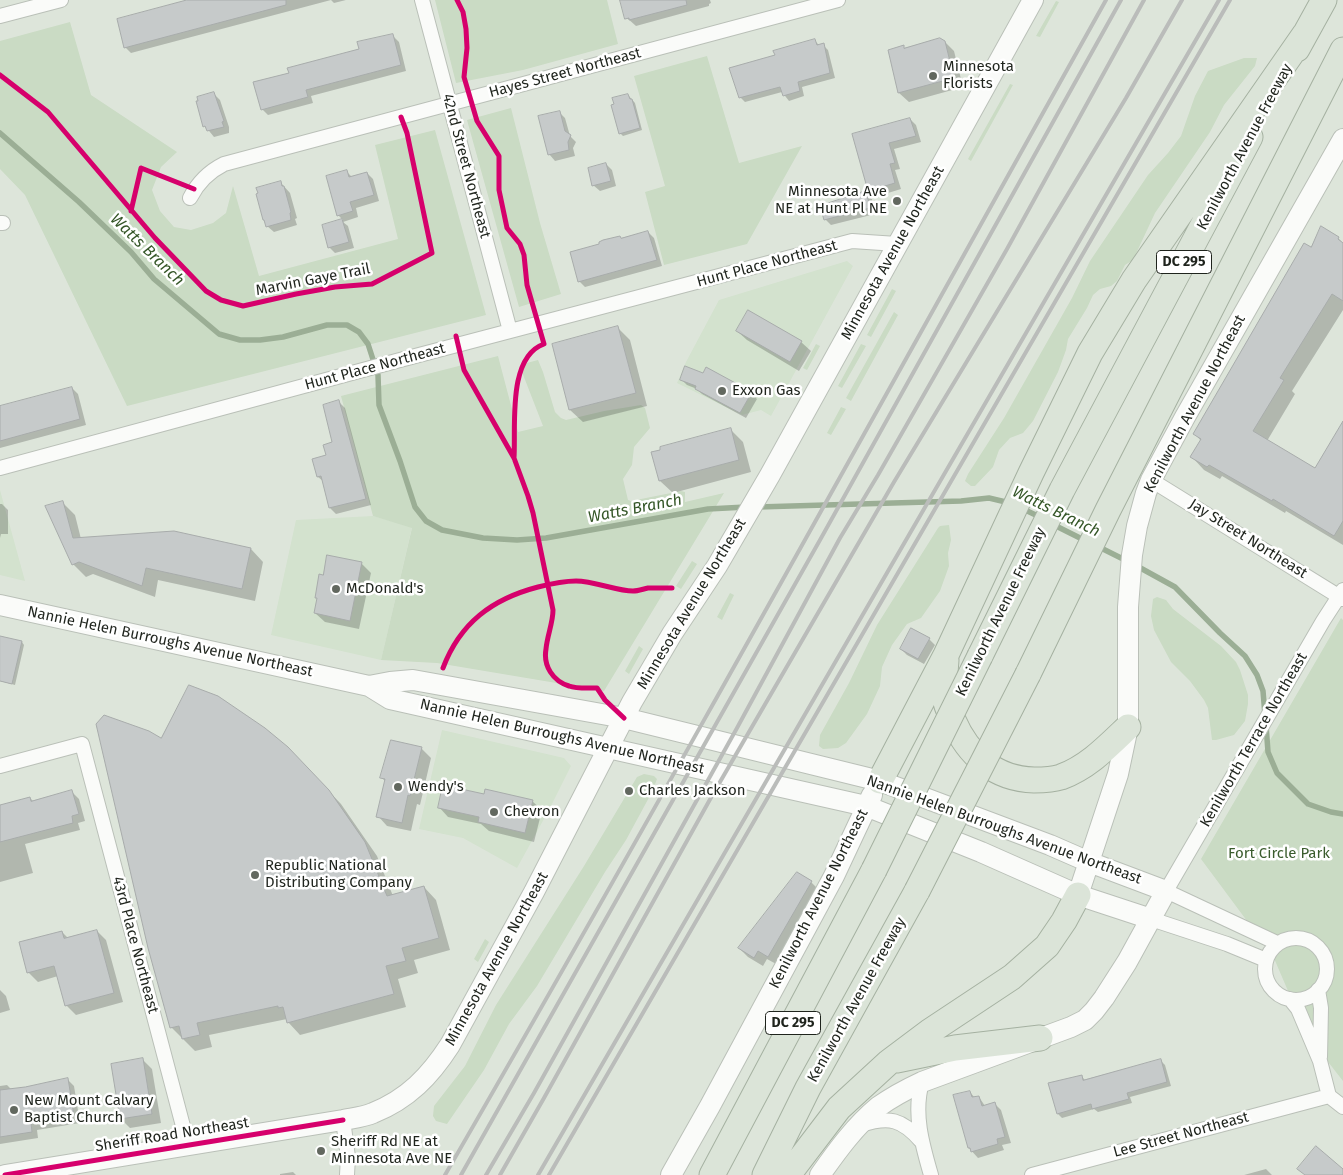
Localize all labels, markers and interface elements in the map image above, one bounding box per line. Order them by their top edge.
street label: Hayes Street Northeast [487,44,643,102]
place label: Minnesota Florists [943,58,1014,93]
street label: Kenilworth Avenue Freeway [1193,61,1297,233]
marker: Minnesota Florists [927,70,939,82]
street label: 42nd Street Northeast [438,92,494,240]
street label: Minnesota Avenue Northeast [838,163,948,343]
place label: Minnesota Ave NE at Hunt Pl NE [775,183,887,218]
marker: Minnesota Ave NE at Hunt Pl NE [891,195,903,207]
water label: Watts Branch [106,210,188,290]
street label: Hunt Place Northeast [695,237,839,291]
road number: DC 295 [1156,250,1212,274]
street label: Marvin Gaye Trail [254,260,372,300]
street label: Kenilworth Avenue Northeast [1140,312,1250,496]
street label: Hunt Place Northeast [303,340,447,394]
place label: Exxon Gas [732,382,800,400]
marker: Exxon Gas [716,385,728,397]
water label: Watts Branch [1009,482,1103,542]
water label: Watts Branch [586,490,684,528]
street label: Jay Street Northeast [1186,495,1310,583]
street label: Minnesota Avenue Northeast [634,515,750,693]
street label: Kenilworth Avenue Freeway [952,525,1050,699]
place label: McDonald's [346,580,423,598]
marker: McDonald's [330,583,342,595]
street label: Nannie Helen Burroughs Avenue Northeast [26,603,314,681]
street label: Kenilworth Terrace Northeast [1197,650,1311,830]
street label: Nannie Helen Burroughs Avenue Northeast [418,695,706,779]
street label: Nannie Helen Burroughs Avenue Northeast [864,772,1144,888]
place label: Wendy's [408,778,464,796]
marker: Wendy's [392,781,404,793]
place label: Charles Jackson [639,782,746,800]
marker: Charles Jackson [623,785,635,797]
place label: Chevron [504,803,559,821]
marker: Chevron [488,806,500,818]
street label: Kenilworth Avenue Northeast [766,806,872,992]
park label: Fort Circle Park [1228,845,1330,863]
place label: Republic National Distributing Company [265,857,412,892]
marker: Republic National Distributing Company [249,869,261,881]
street label: Minnesota Avenue Northeast [442,869,552,1049]
street label: 43rd Place Northeast [108,875,162,1015]
street label: Kenilworth Avenue Freeway [804,914,910,1086]
road number: DC 295 [766,1011,820,1034]
place label: New Mount Calvary Baptist Church [24,1092,153,1127]
marker: New Mount Calvary Baptist Church [8,1104,20,1116]
street label: Lee Street Northeast [1111,1108,1251,1162]
street label: Sheriff Road Northeast [94,1114,250,1156]
place label: Sheriff Rd NE at Minnesota Ave NE [331,1133,452,1168]
marker: Sheriff Rd NE at Minnesota Ave NE [315,1145,327,1157]

